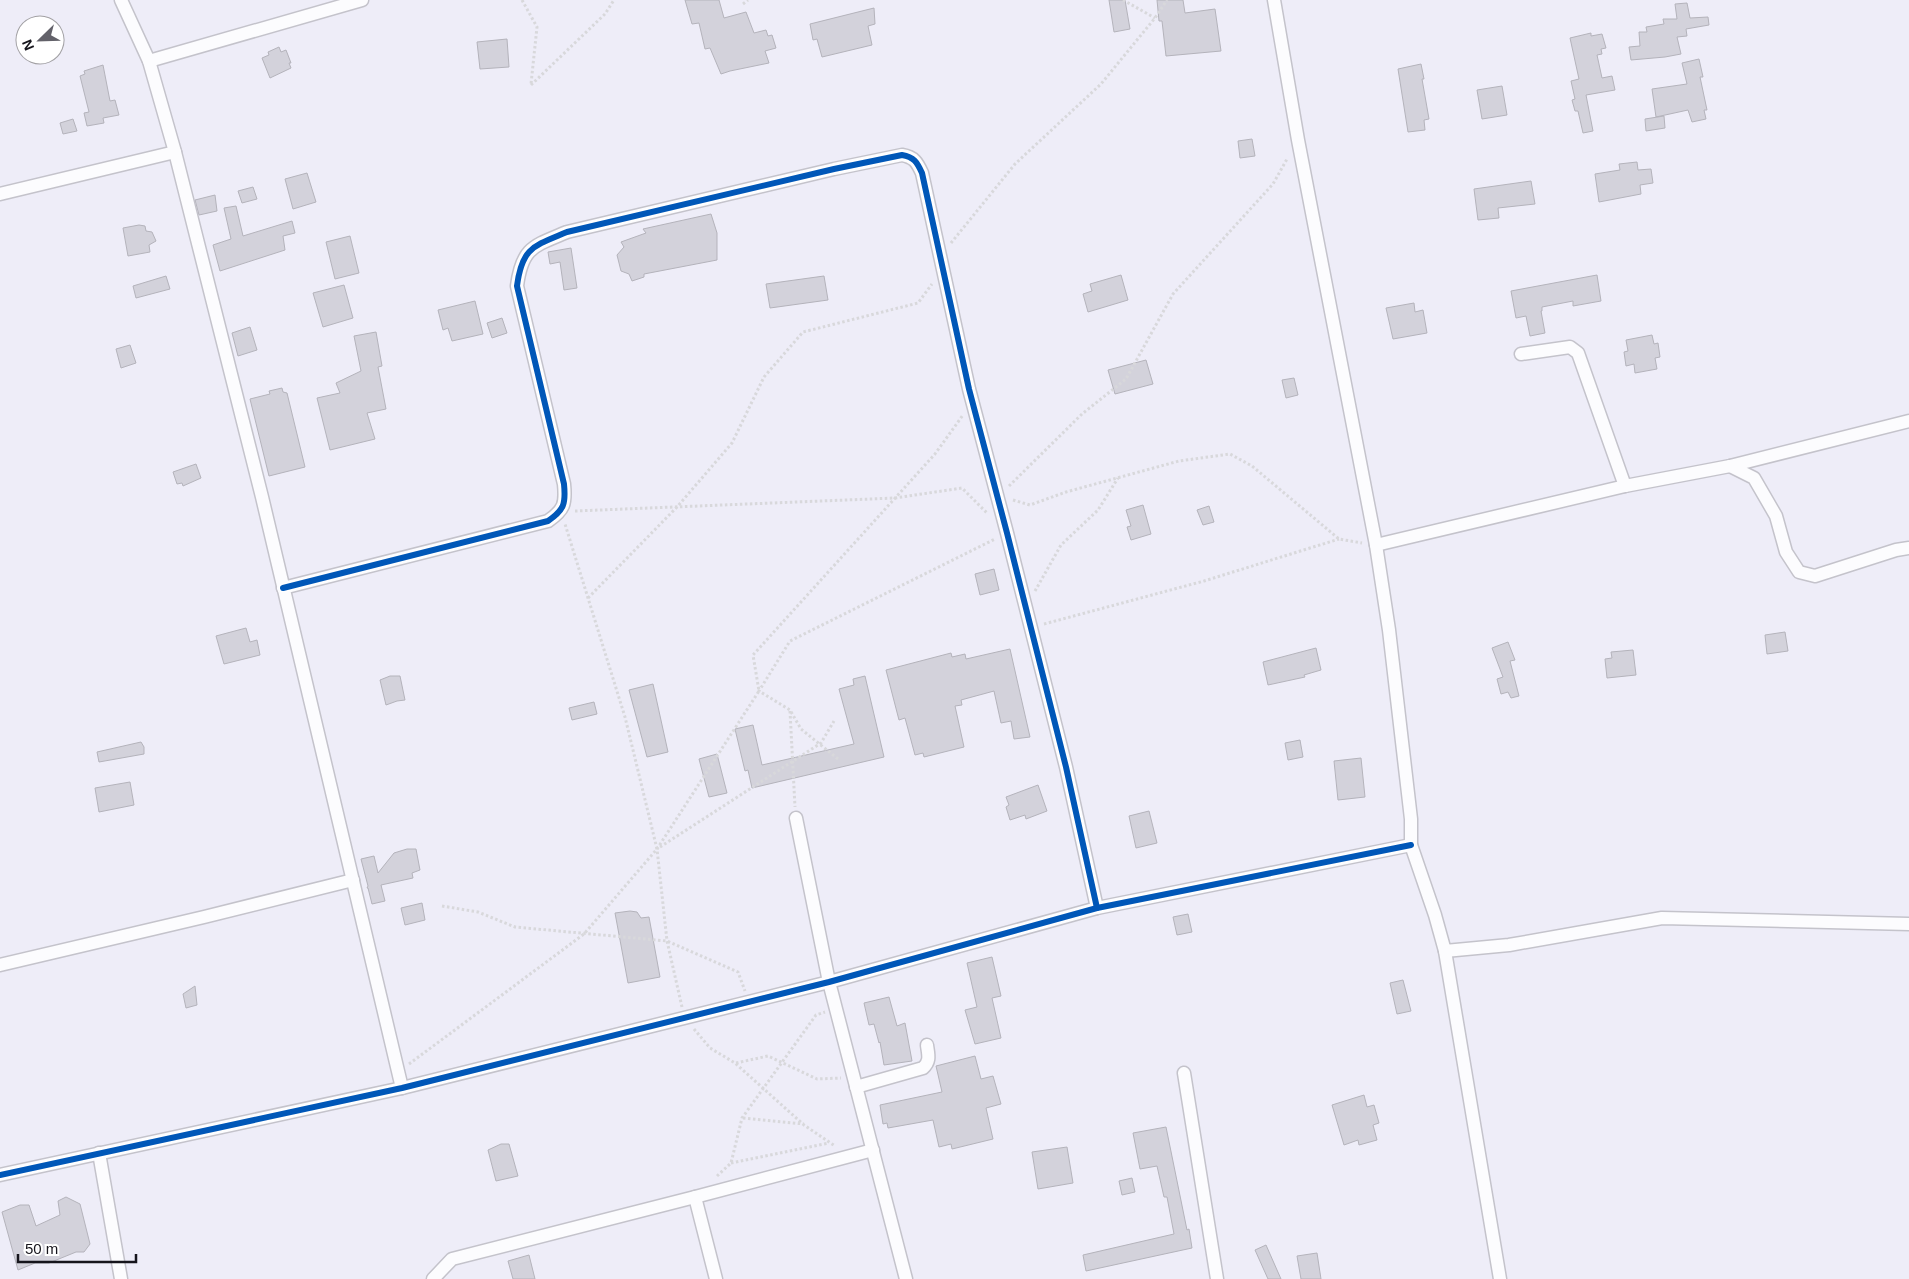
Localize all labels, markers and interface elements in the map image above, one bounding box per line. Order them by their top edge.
north arrow [15,15,65,65]
text: N [19,37,37,53]
scale bar [18,1232,135,1264]
text: 50 m [25,1240,58,1257]

